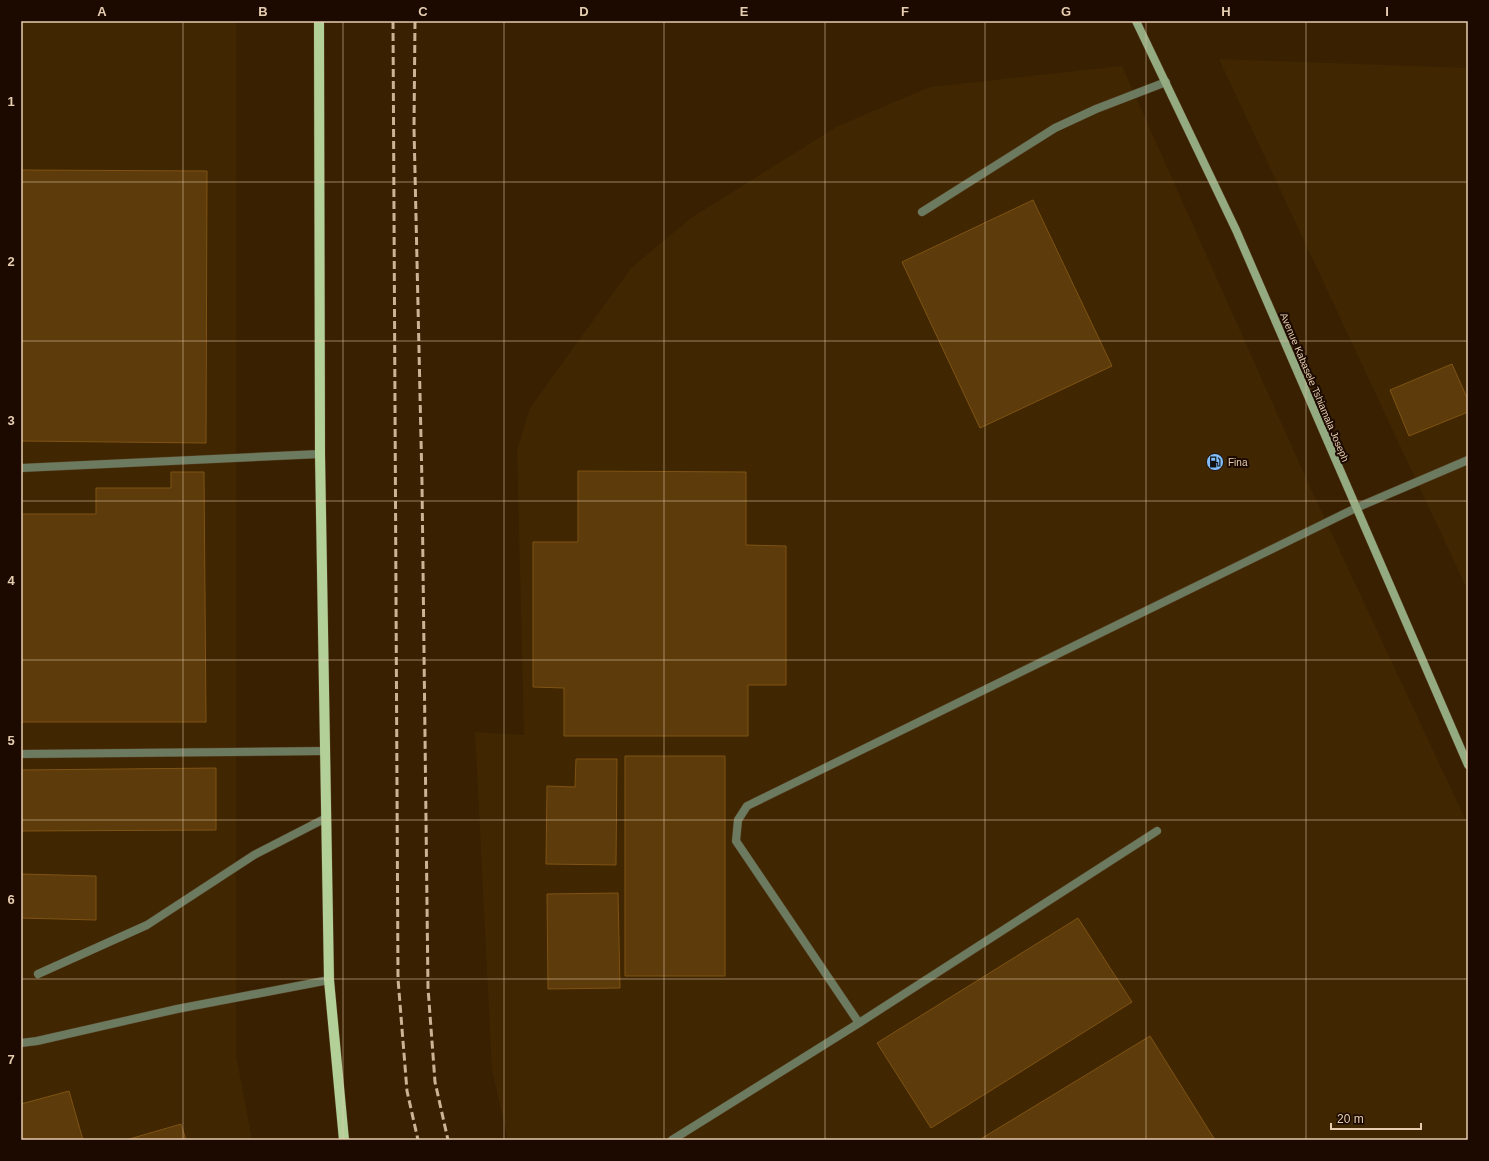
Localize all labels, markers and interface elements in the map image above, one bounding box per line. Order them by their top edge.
text: A [97,4,107,19]
text: B [258,4,268,19]
text: C [418,4,428,19]
text: D [579,4,589,19]
text: E [740,4,749,19]
text: F [901,4,909,19]
text: G [1061,4,1071,19]
text: H [1221,4,1231,19]
text: I [1385,4,1389,19]
text: 1 [7,94,15,109]
text: 2 [7,254,15,269]
street label: Avenue Kabasele Tshiamala Joseph [1278,311,1351,463]
text: 3 [7,413,15,428]
fuel station icon: Fina [1205,452,1225,472]
place label: Fina [1228,457,1248,468]
text: 4 [7,573,15,588]
text: 5 [7,733,15,748]
text: 6 [7,892,15,907]
text: 7 [7,1052,15,1067]
scale bar [1331,1105,1421,1131]
text: 20 m [1337,1112,1364,1126]

